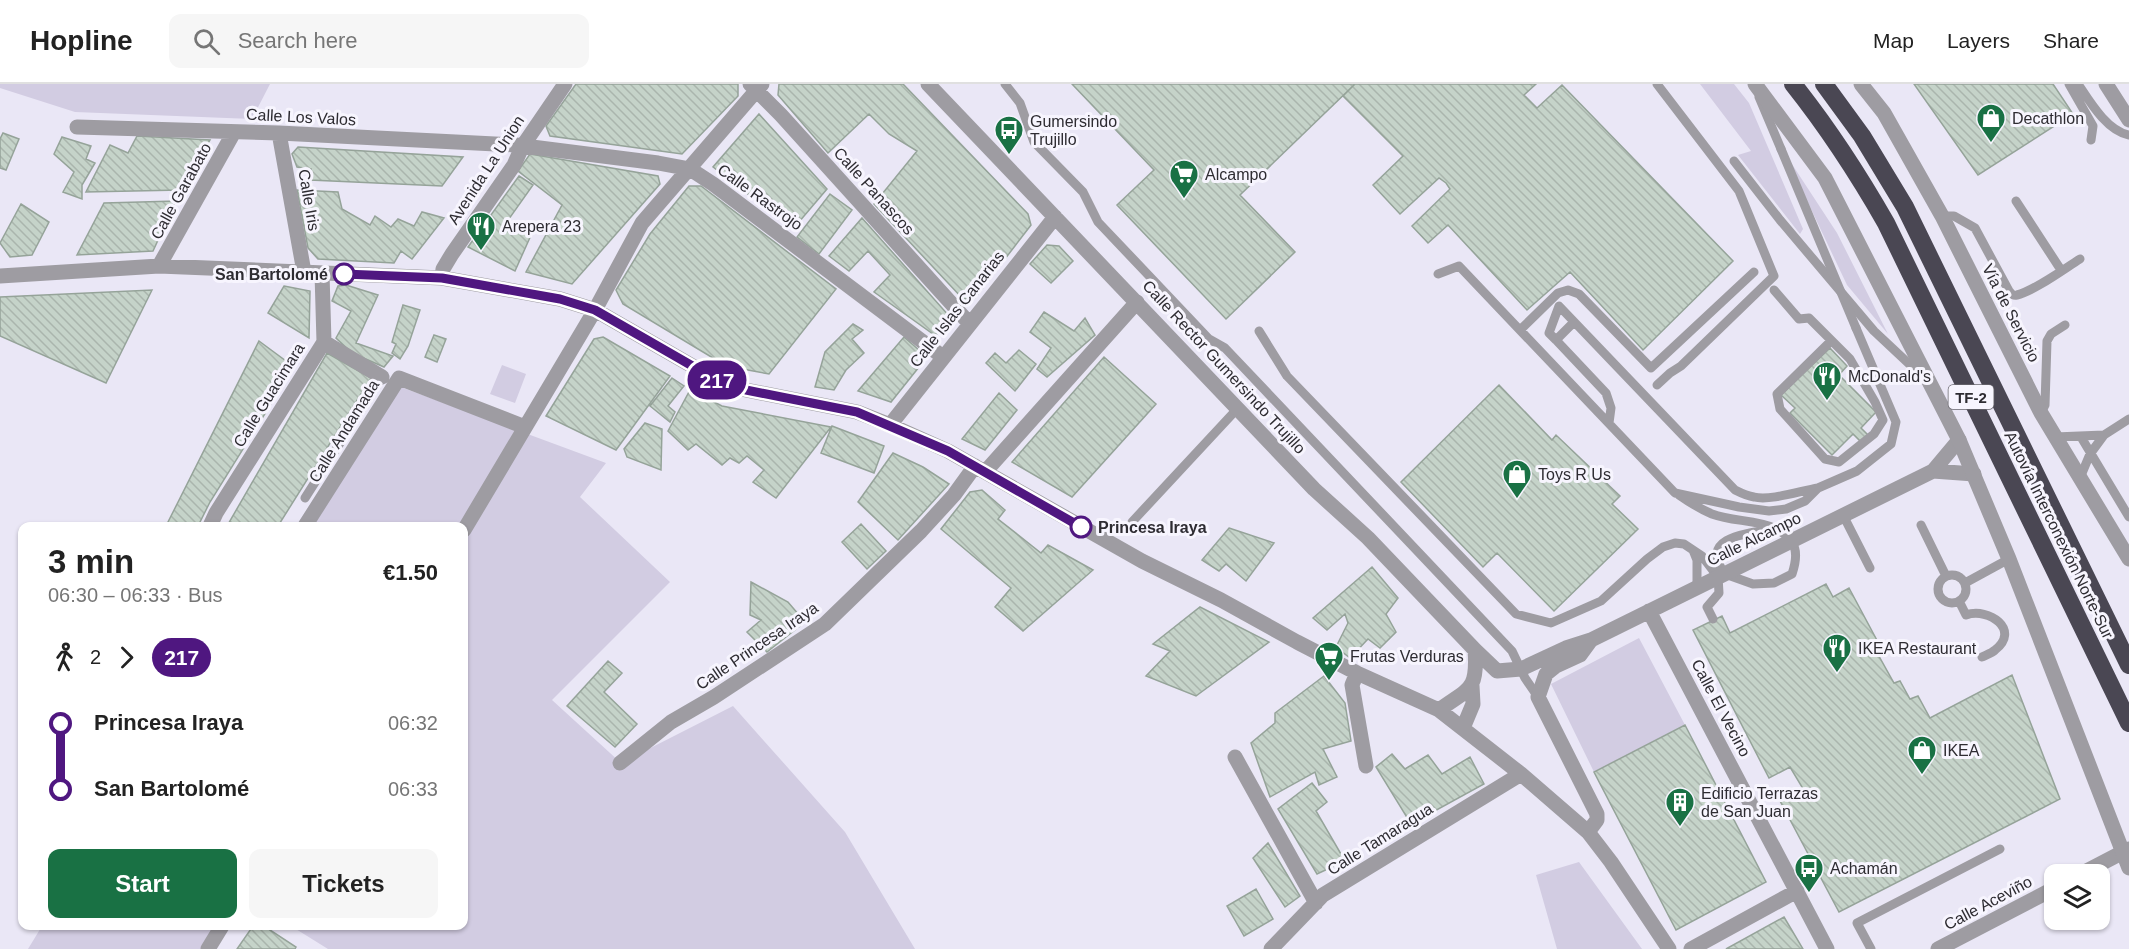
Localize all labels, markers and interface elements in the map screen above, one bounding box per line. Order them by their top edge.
search box [169,14,589,68]
text: Hopline [30,25,133,56]
icon: search [190,25,223,58]
text: Search here [238,28,358,53]
text: Map [1873,29,1914,52]
text: Layers [1947,29,2010,52]
text: Share [2043,29,2099,52]
shop icon: Decathlon [1975,102,2007,144]
street label: Calle Los Valos [246,106,356,128]
place label: Decathlon [2012,110,2084,127]
street label: Avenida La Union [445,113,527,227]
place label: Gumersindo Trujillo [1030,113,1117,148]
bus stop icon: Gumersindo Trujillo [993,114,1025,156]
street label: Calle Garabato [147,140,215,242]
street label: Calle Panascos [830,144,918,238]
supermarket icon: Alcampo [1168,158,1200,200]
street label: Calle Rastrojo [714,161,806,233]
place label: Alcampo [1205,166,1267,183]
street label: Calle Iris [295,168,323,232]
restaurant icon: Arepera 23 [465,210,497,252]
place label: Arepera 23 [502,218,581,235]
street label: Calle Islas Canarias [907,248,1007,370]
street label: Vía de Servicio [1979,261,2043,365]
marker: San Bartolomé [333,263,355,285]
place label: San Bartolomé [215,266,328,283]
street label: Calle Rector Gumersindo Trujillo [1139,277,1309,457]
street label: Calle Guacimara [230,340,308,450]
line badge: 217 [682,360,752,400]
restaurant icon: McDonald's [1811,360,1843,402]
place label: McDonald's [1848,368,1931,385]
text: 217 [699,369,735,392]
street label: Calle Andamada [306,377,382,485]
road number: TF-2 [1948,385,1994,409]
street label: Autovía Interconexión Norte-Sur [2001,429,2117,642]
shop icon: Toys R Us [1501,458,1533,500]
place label: Toys R Us [1538,466,1611,483]
street label: Calle Alcampo [1704,509,1804,569]
marker: Princesa Iraya [1070,516,1092,538]
place label: Princesa Iraya [1098,519,1207,536]
text: 3 min [48,543,134,580]
text: €1.50 [383,560,438,585]
text: 06:30 – 06:33 · Bus [48,584,223,606]
street label: Calle Princesa Iraya [693,599,821,693]
restaurant icon: IKEA Restaurant [1821,632,1853,674]
supermarket icon: Frutas Verduras [1313,640,1345,682]
place label: IKEA Restaurant [1858,640,1977,657]
icon: walk [48,641,81,674]
icon: forward [110,641,143,674]
text: 2 [90,646,101,668]
text: 217 [164,646,199,669]
place label: Frutas Verduras [1350,648,1464,665]
street label: Calle El Vecino [1688,656,1754,760]
text: Princesa Iraya [94,710,243,735]
text: 06:32 [388,712,438,734]
shop icon: IKEA [1906,734,1938,776]
place label: IKEA [1943,742,1980,759]
text: San Bartolomé [94,776,249,801]
text: 06:33 [388,778,438,800]
place label: Edificio Terrazas de San Juan [1701,785,1818,820]
building icon: Edificio Terrazas de San Juan [1664,786,1696,828]
street label: Calle Tamaragua [1324,800,1436,878]
button: Start [48,849,237,918]
button: Tickets [249,849,438,918]
bus stop icon: Achamán [1793,852,1825,894]
place label: Achamán [1830,860,1898,877]
map controls [2044,864,2110,930]
button: layers [2044,864,2110,930]
street label: Calle Aceviño [1941,873,2035,933]

